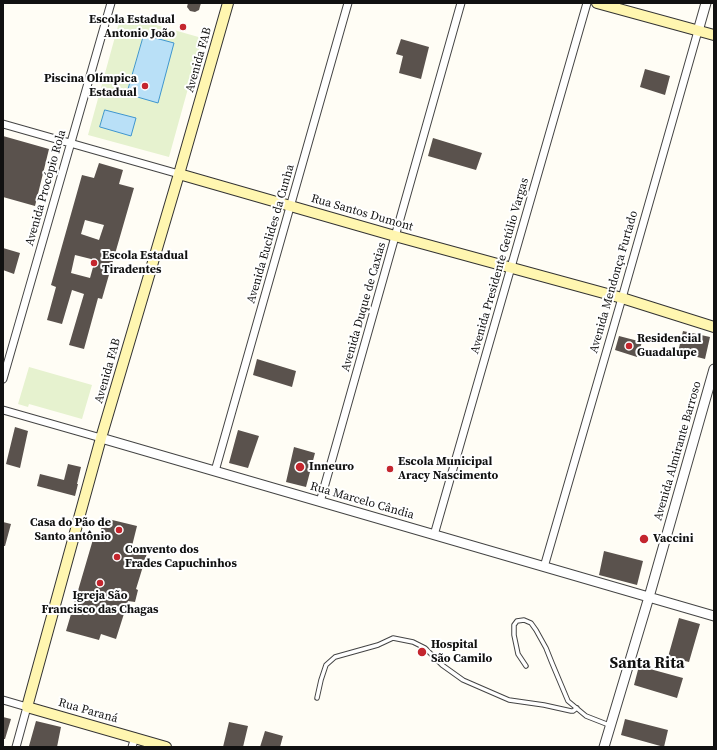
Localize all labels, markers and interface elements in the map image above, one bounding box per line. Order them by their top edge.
place label: Escola Estadual Antonio João [89,13,175,41]
marker: Escola Estadual Antonio João [178,22,188,32]
street label: Avenida FAB [183,26,215,94]
place label: Piscina Olímpica Estadual [44,72,137,100]
marker: Piscina Olímpica Estadual [140,81,150,91]
street label: Avenida Procópio Rola [23,128,69,248]
street label: Avenida Euclides da Cunha [244,163,298,305]
street label: Avenida Presidente Getúlio Vargas [468,176,532,356]
street label: Rua Santos Dumont [309,192,415,234]
street label: Avenida Mendonça Furtado [587,209,641,355]
street label: Avenida Duque de Caxias [339,241,389,373]
place label: Escola Estadual Tiradentes [102,249,188,277]
marker: Escola Estadual Tiradentes [89,258,99,268]
place label: Residencial Guadalupe [637,332,701,360]
street label: Avenida FAB [92,337,124,405]
marker: Residencial Guadalupe [624,341,634,351]
street label: Avenida Almirante Barroso [651,380,705,522]
place label: Escola Municipal Aracy Nascimento [398,455,498,483]
place label: Inneuro [309,460,354,474]
marker: Inneuro [294,461,306,473]
marker: Escola Municipal Aracy Nascimento [385,464,395,474]
street label: Rua Marcelo Cândia [308,479,416,523]
place label: Casa do Pão de Santo antônio [30,516,111,544]
marker: Casa do Pão de Santo antônio [114,525,124,535]
place label: Vaccini [653,532,694,546]
marker: Vaccini [638,533,650,545]
place label: Convento dos Frades Capuchinhos [125,543,237,571]
marker: Convento dos Frades Capuchinhos [112,552,122,562]
marker: Igreja São Francisco das Chagas [95,578,105,588]
place label: Igreja São Francisco das Chagas [41,589,159,617]
place label: Hospital São Camilo [431,638,492,666]
marker: Hospital São Camilo [416,646,428,658]
district label: Santa Rita [610,654,684,674]
street label: Rua Paraná [57,696,119,726]

